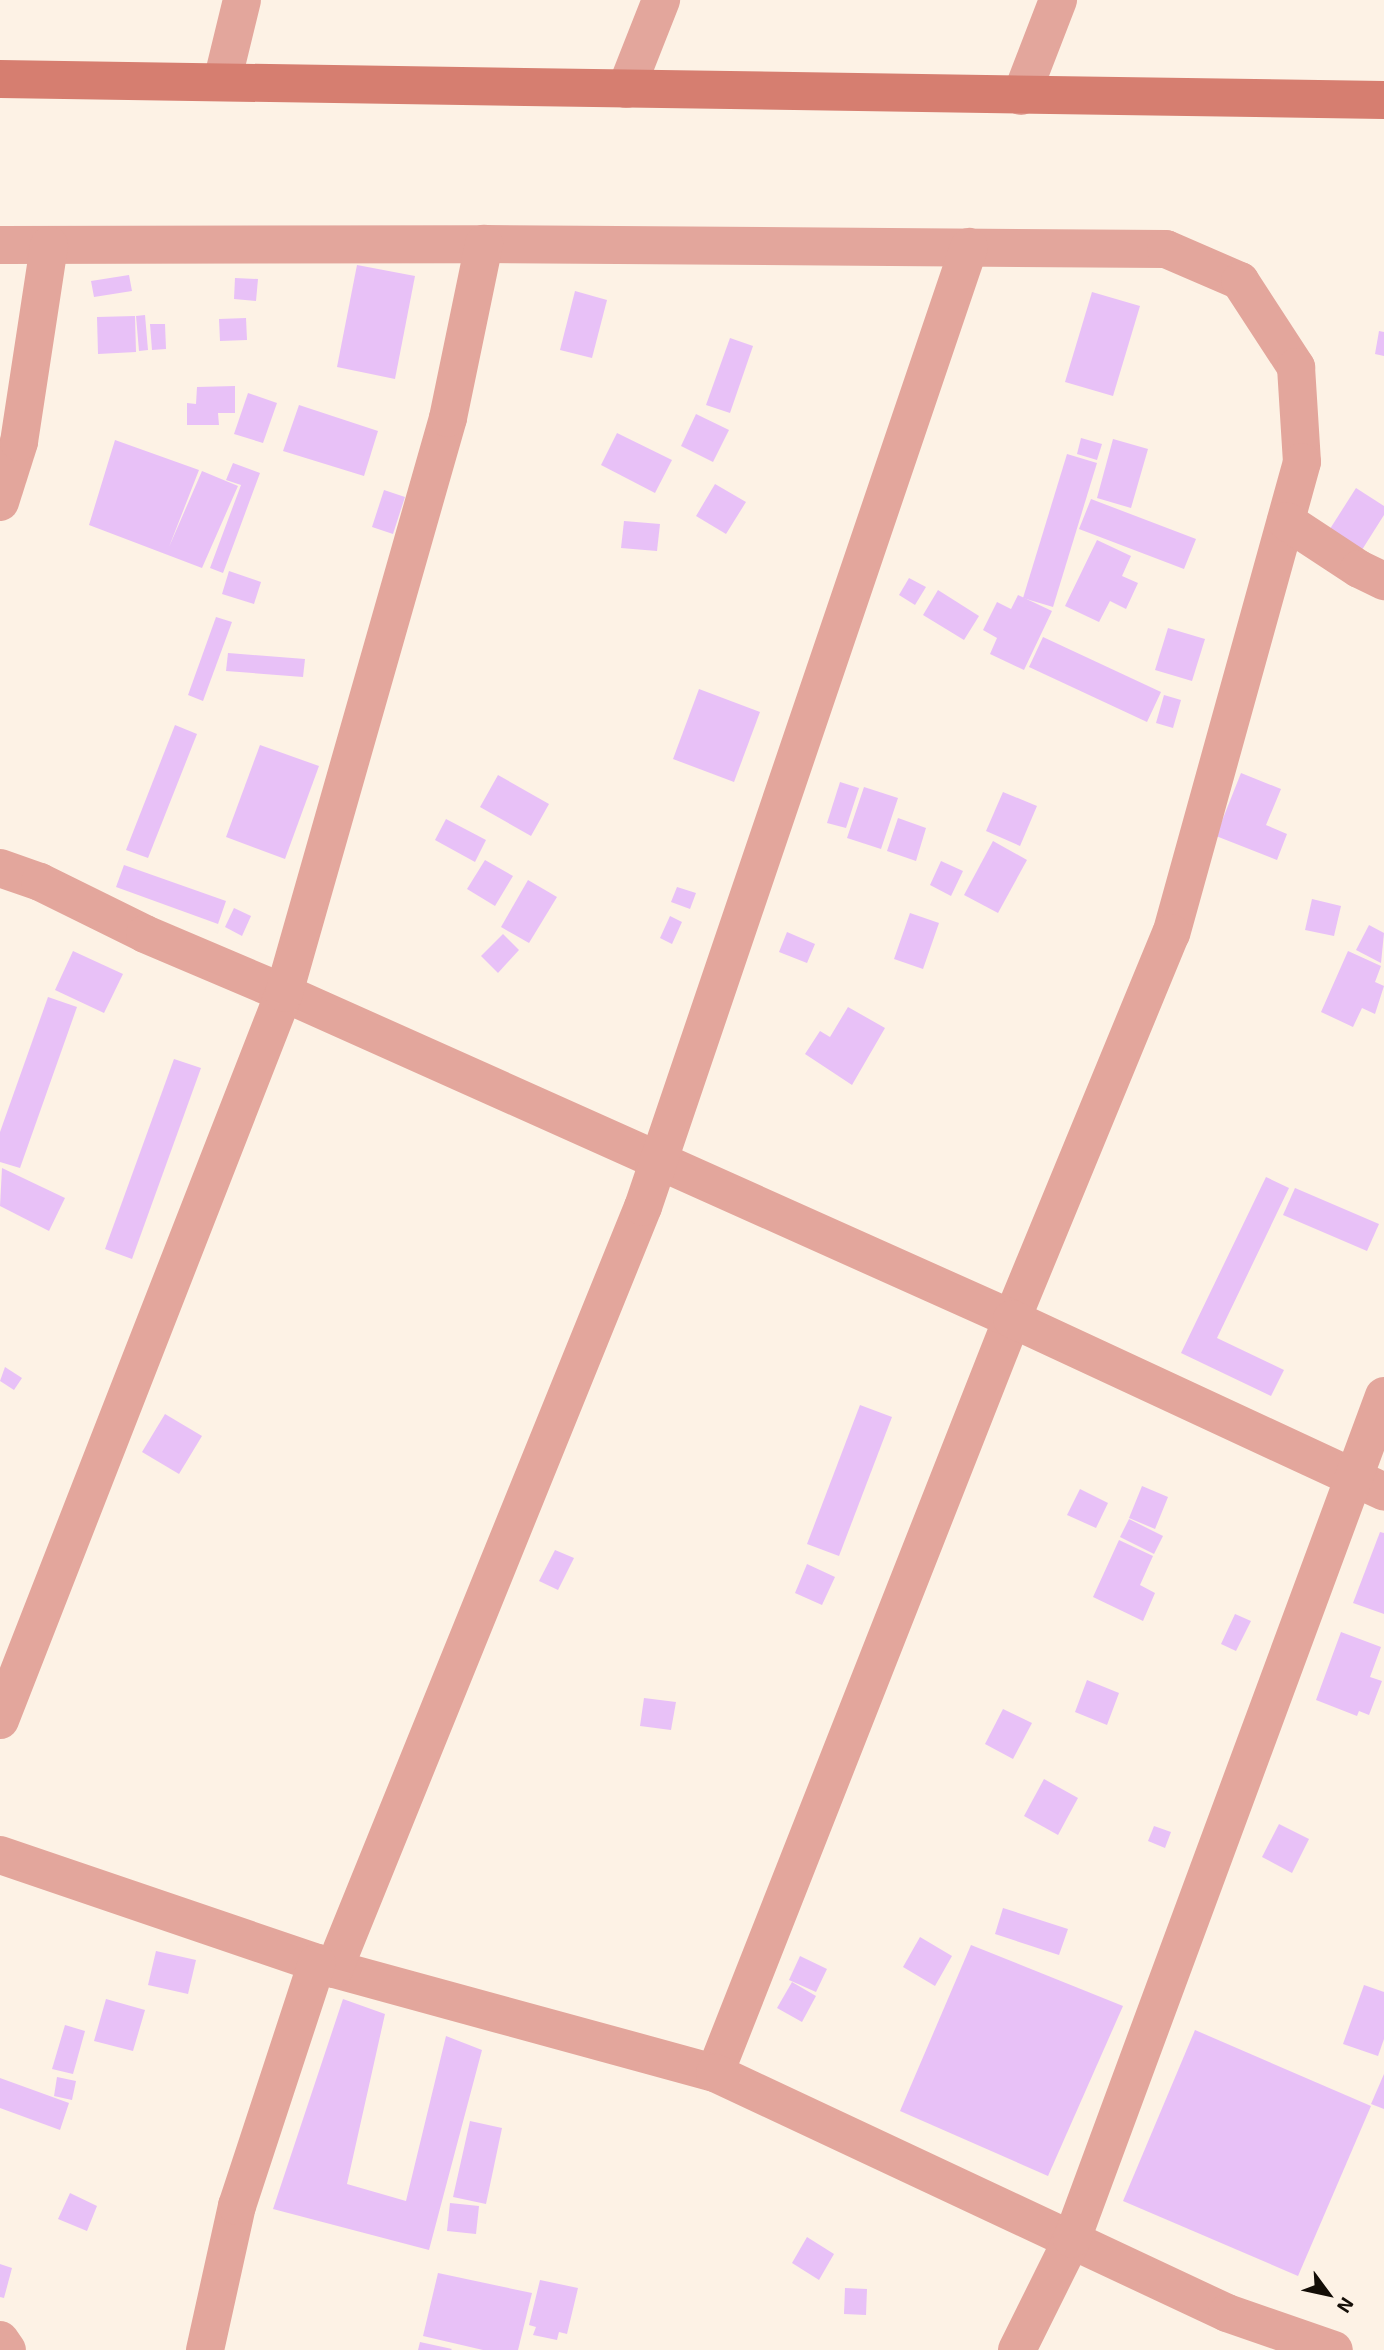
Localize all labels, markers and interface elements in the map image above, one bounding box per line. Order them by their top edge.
north arrow [1293,2259,1363,2329]
text: N [1333,2294,1359,2318]

